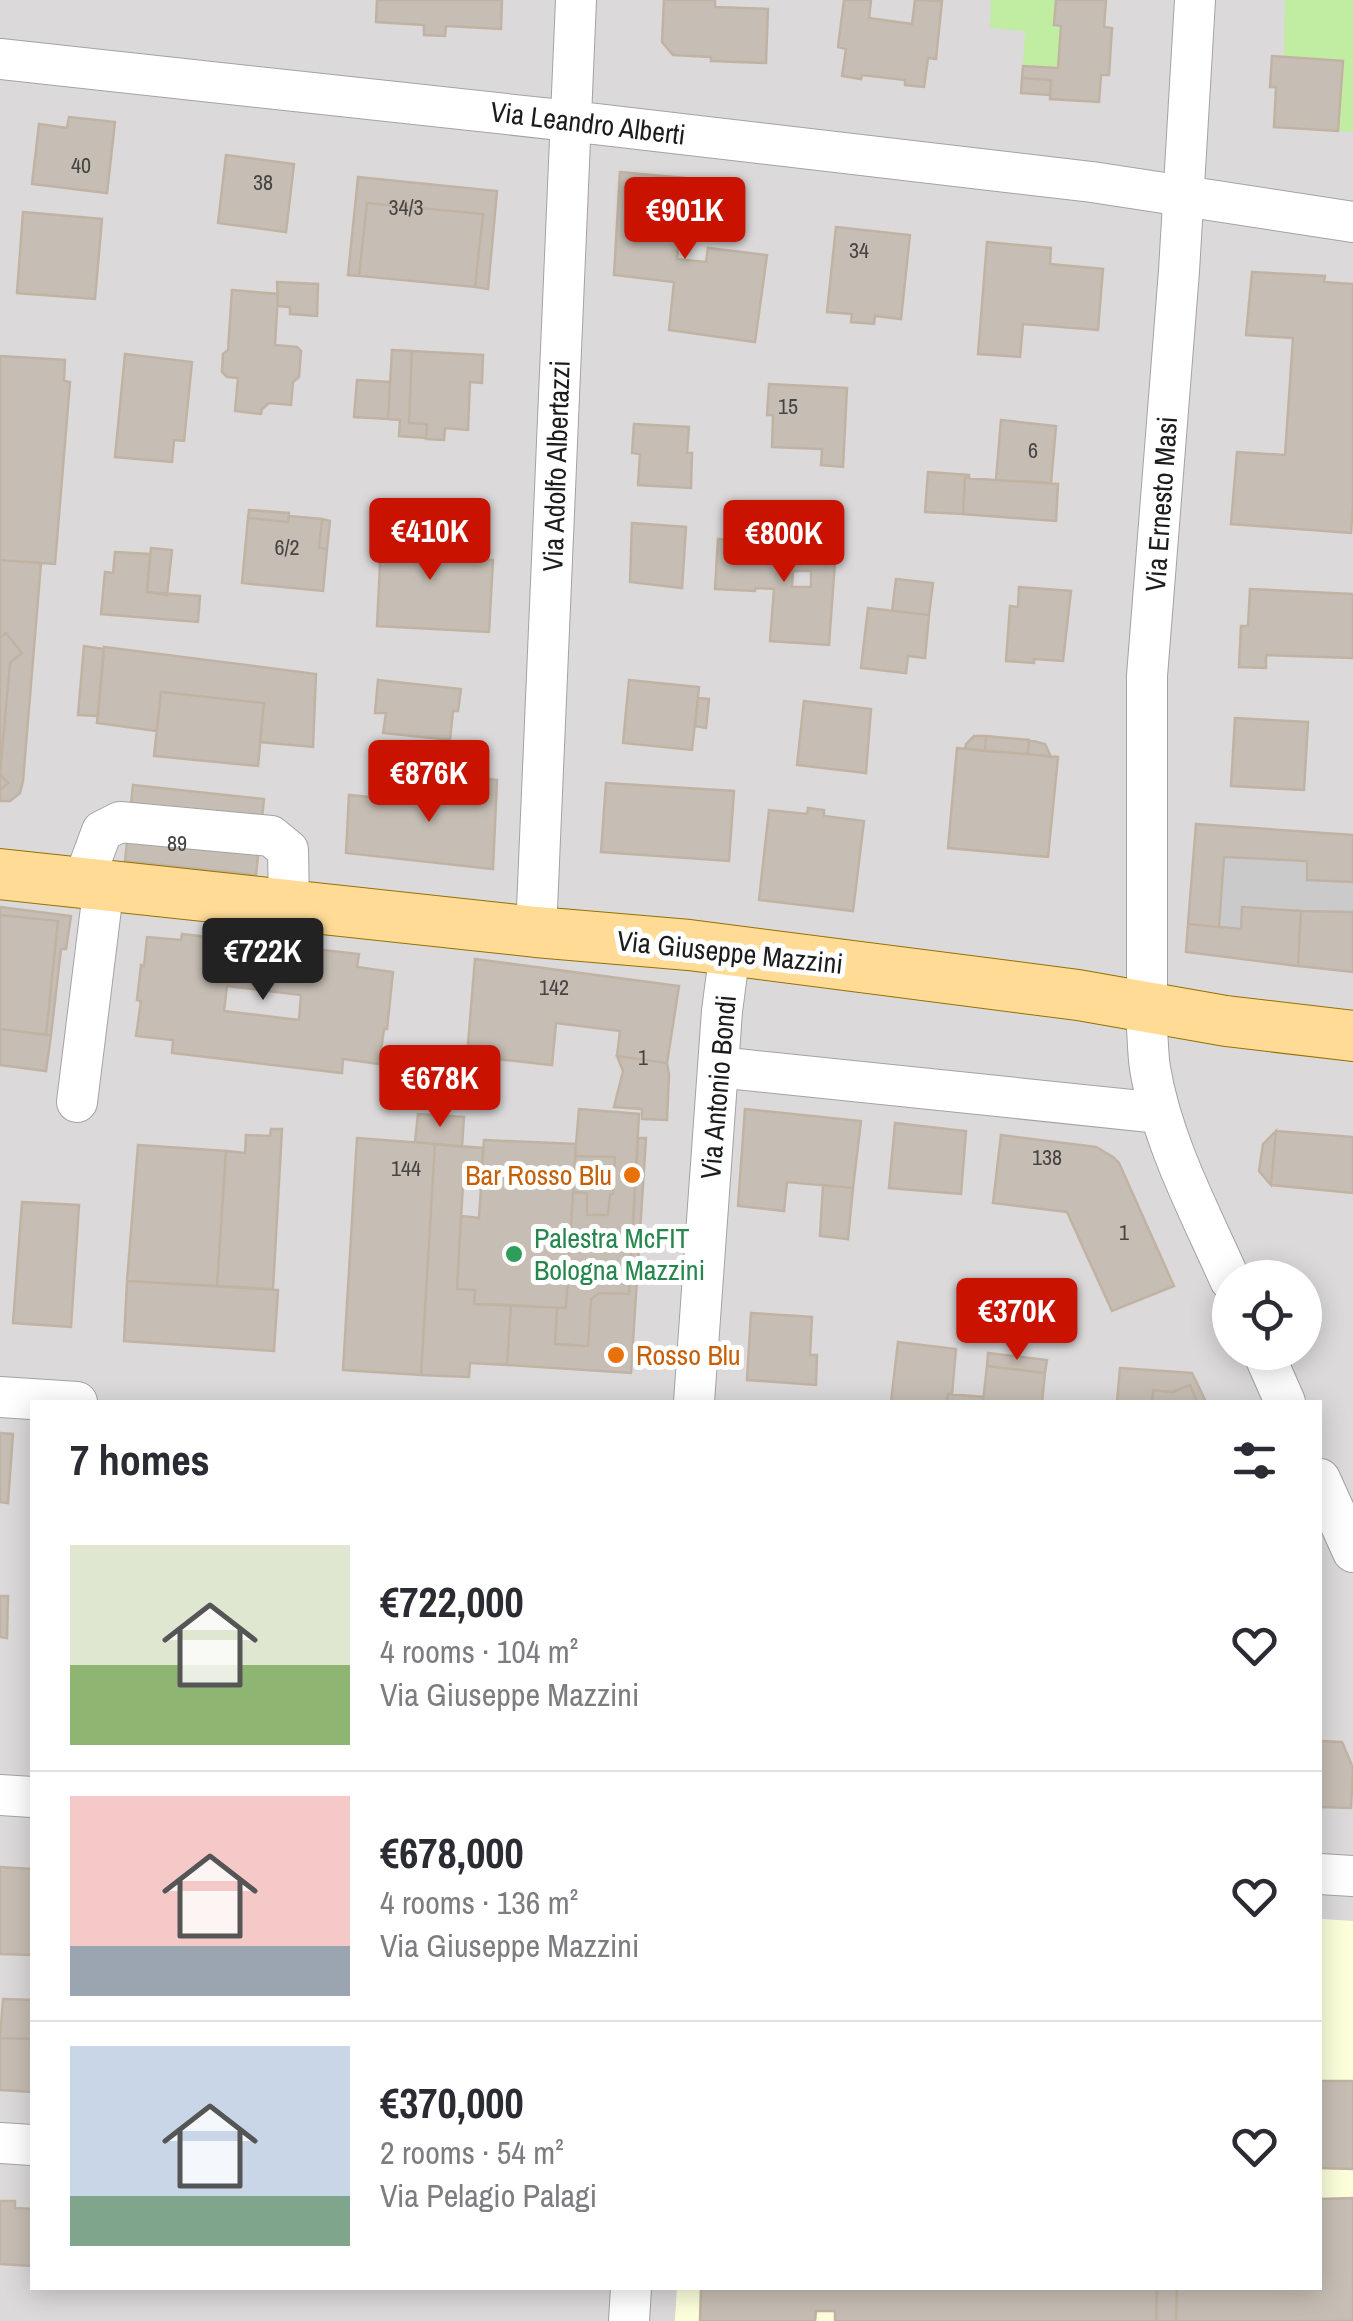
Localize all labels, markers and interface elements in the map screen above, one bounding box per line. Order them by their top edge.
street label: Via Leandro Alberti [488,92,688,154]
house number: 40 [71,150,91,180]
house number: 38 [253,167,273,197]
pin: €901K [615,177,755,262]
text: €901K [646,188,724,231]
house number: 34/3 [388,192,424,222]
house number: 34 [849,235,869,265]
street label: Via Adolfo Albertazzi [533,360,579,572]
house number: 15 [778,391,798,421]
street label: Via Ernesto Masi [1136,415,1186,593]
house number: 6 [1028,435,1038,465]
pin: €410K [360,498,500,583]
pin: €800K [714,500,854,585]
text: €410K [391,509,469,552]
text: €800K [745,511,823,554]
house number: 6/2 [274,532,300,562]
pin: €876K [359,740,499,825]
text: €876K [390,751,468,794]
house number: 89 [167,828,187,858]
pin: €722K [193,918,333,1003]
street label: Via Giuseppe Mazzini [615,921,845,983]
text: €722K [224,929,302,972]
house number: 142 [539,972,569,1002]
street label: Via Antonio Bondi [691,993,745,1181]
house number: 1 [638,1042,648,1072]
pin: €678K [370,1045,510,1130]
text: €678K [401,1056,479,1099]
house number: 138 [1032,1142,1062,1172]
house number: 144 [391,1153,421,1183]
place label: Bar Rosso Blu [465,1156,612,1194]
marker: Bar Rosso Blu [621,1164,643,1186]
house number: 1 [1119,1217,1129,1247]
place label: Palestra McFIT Bologna Mazzini [534,1219,705,1289]
marker: Palestra McFIT Bologna Mazzini [503,1243,525,1265]
map controls [1212,1260,1322,1370]
button: locate [1212,1260,1322,1370]
pin: €370K [947,1278,1087,1363]
text: €370K [978,1289,1056,1332]
place label: Rosso Blu [636,1336,741,1374]
marker: Rosso Blu [605,1344,627,1366]
text: 7 homes [70,1432,210,1488]
icon: filters [1227,1433,1282,1488]
text: €722,000 [380,1574,524,1630]
icon: home [150,1585,270,1705]
icon: heart [1227,1618,1282,1673]
text: 4 rooms · 104 m² [380,1630,578,1673]
text: Via Giuseppe Mazzini [380,1673,639,1716]
text: €678,000 [380,1825,524,1881]
icon: home [150,1836,270,1956]
icon: heart [1227,1869,1282,1924]
text: 4 rooms · 136 m² [380,1881,578,1924]
text: Via Giuseppe Mazzini [380,1924,639,1967]
text: €370,000 [380,2075,524,2131]
icon: home [150,2086,270,2206]
icon: heart [1227,2119,1282,2174]
text: 2 rooms · 54 m² [380,2131,564,2174]
text: Via Pelagio Palagi [380,2174,597,2217]

